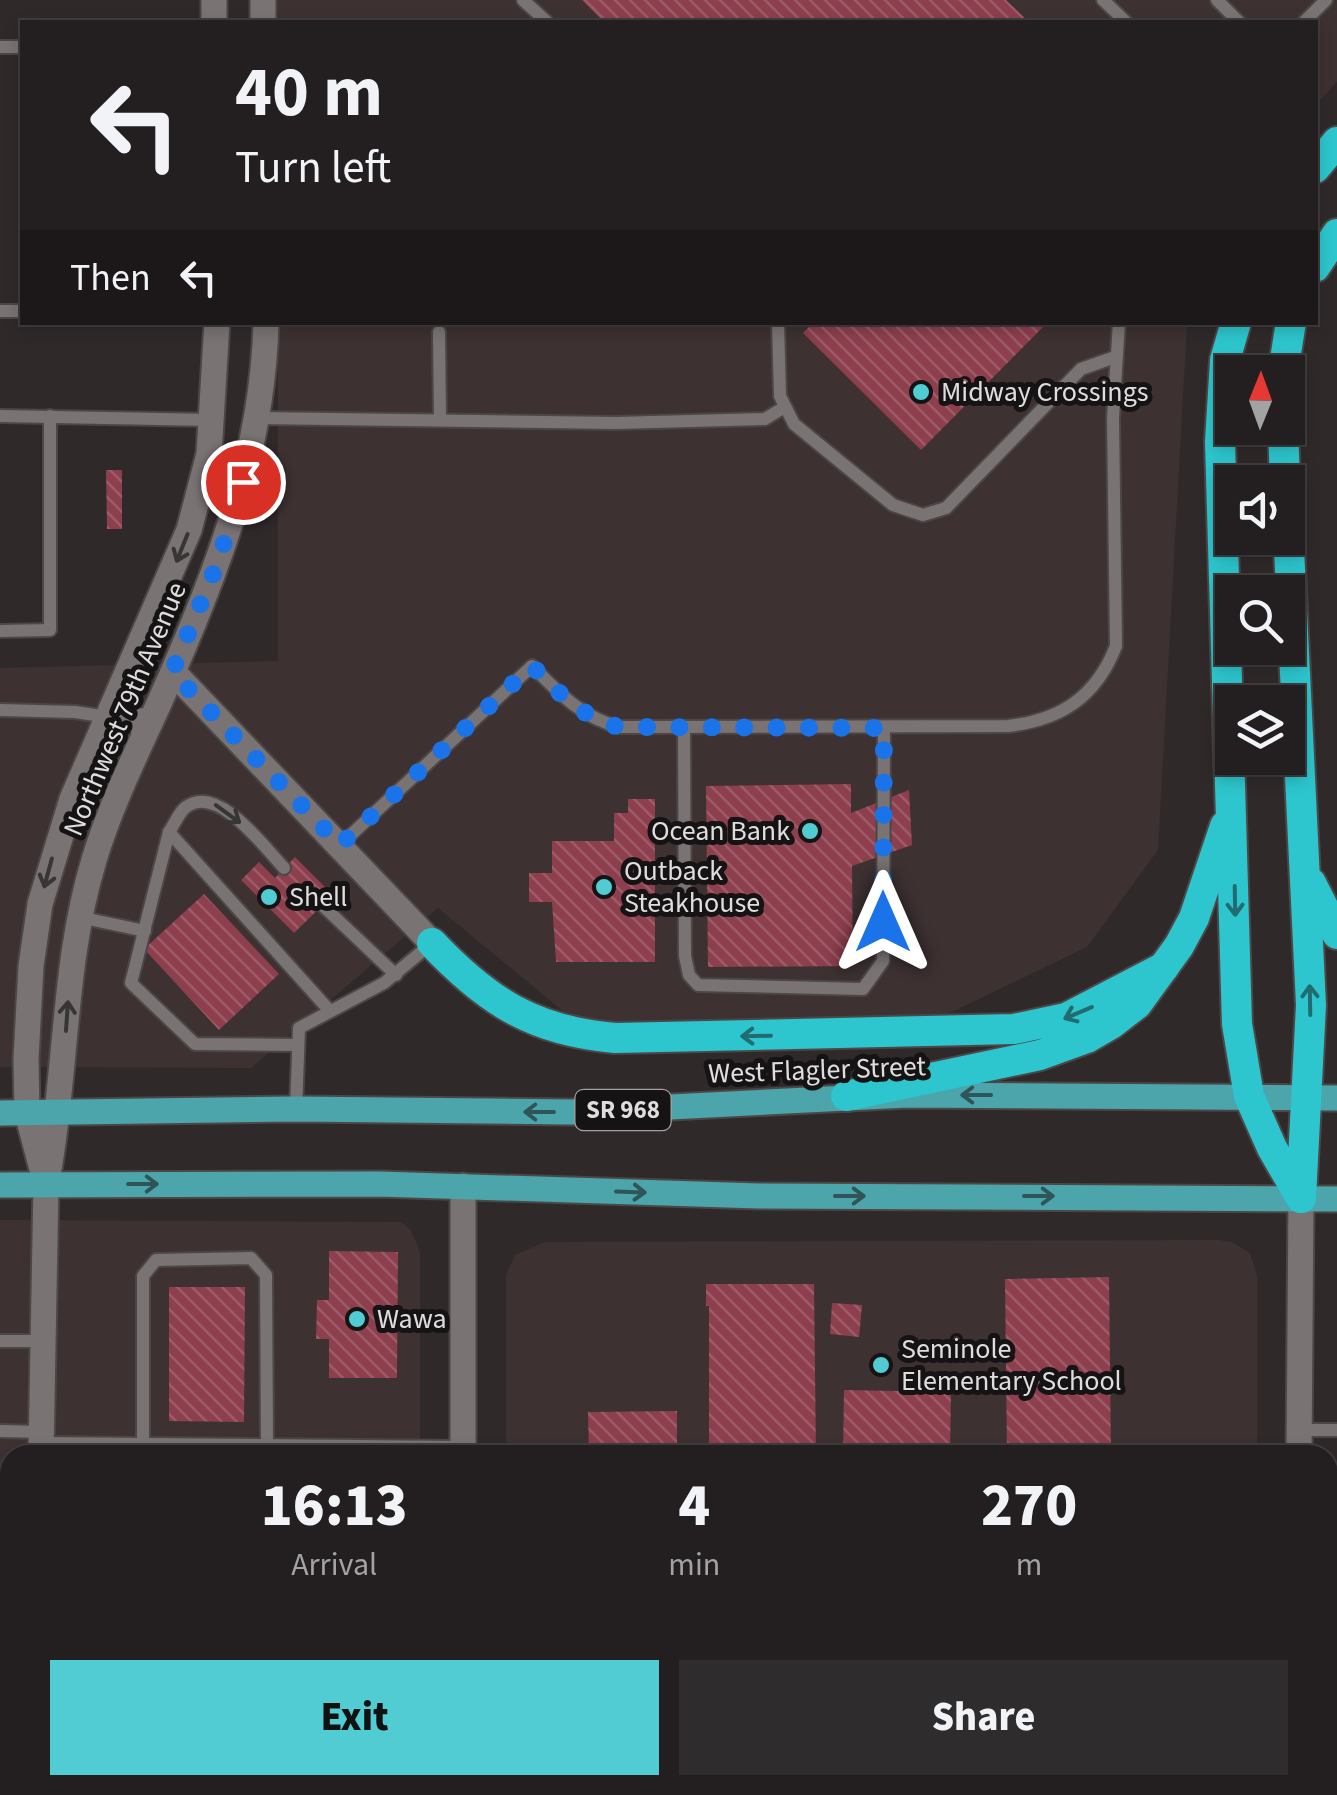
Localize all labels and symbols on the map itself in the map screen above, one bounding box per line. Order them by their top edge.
north arrow [1215,355,1305,445]
place label: Midway Crossings [941,372,1148,412]
marker: Midway Crossings [910,381,932,403]
pin [201,440,286,525]
one-way arrow [171,532,189,563]
street label: Northwest 79th Avenue [53,576,197,842]
one-way arrow [214,803,241,824]
place label: Ocean Bank [651,811,790,851]
marker: Ocean Bank [799,820,821,842]
place label: Outback Steakhouse [624,851,760,923]
one-way arrow [38,856,56,888]
position arrow [831,870,935,974]
marker: Outback Steakhouse [593,876,615,898]
place label: Shell [289,877,347,917]
one-way arrow [1225,885,1244,917]
marker: Shell [258,886,280,908]
one-way arrow [1300,984,1320,1016]
one-way arrow [58,1000,77,1032]
one-way arrow [1063,1005,1094,1023]
one-way arrow [740,1026,772,1046]
street label: West Flagler Street [707,1046,927,1094]
one-way arrow [961,1086,994,1104]
road number: SR 968 [576,1090,670,1130]
one-way arrow [523,1102,556,1122]
one-way arrow [126,1174,159,1194]
one-way arrow [614,1182,646,1201]
one-way arrow [834,1186,866,1206]
one-way arrow [1022,1186,1055,1206]
place label: Wawa [377,1299,447,1339]
marker: Wawa [346,1308,368,1330]
place label: Seminole Elementary School [901,1329,1122,1401]
marker: Seminole Elementary School [870,1354,892,1376]

